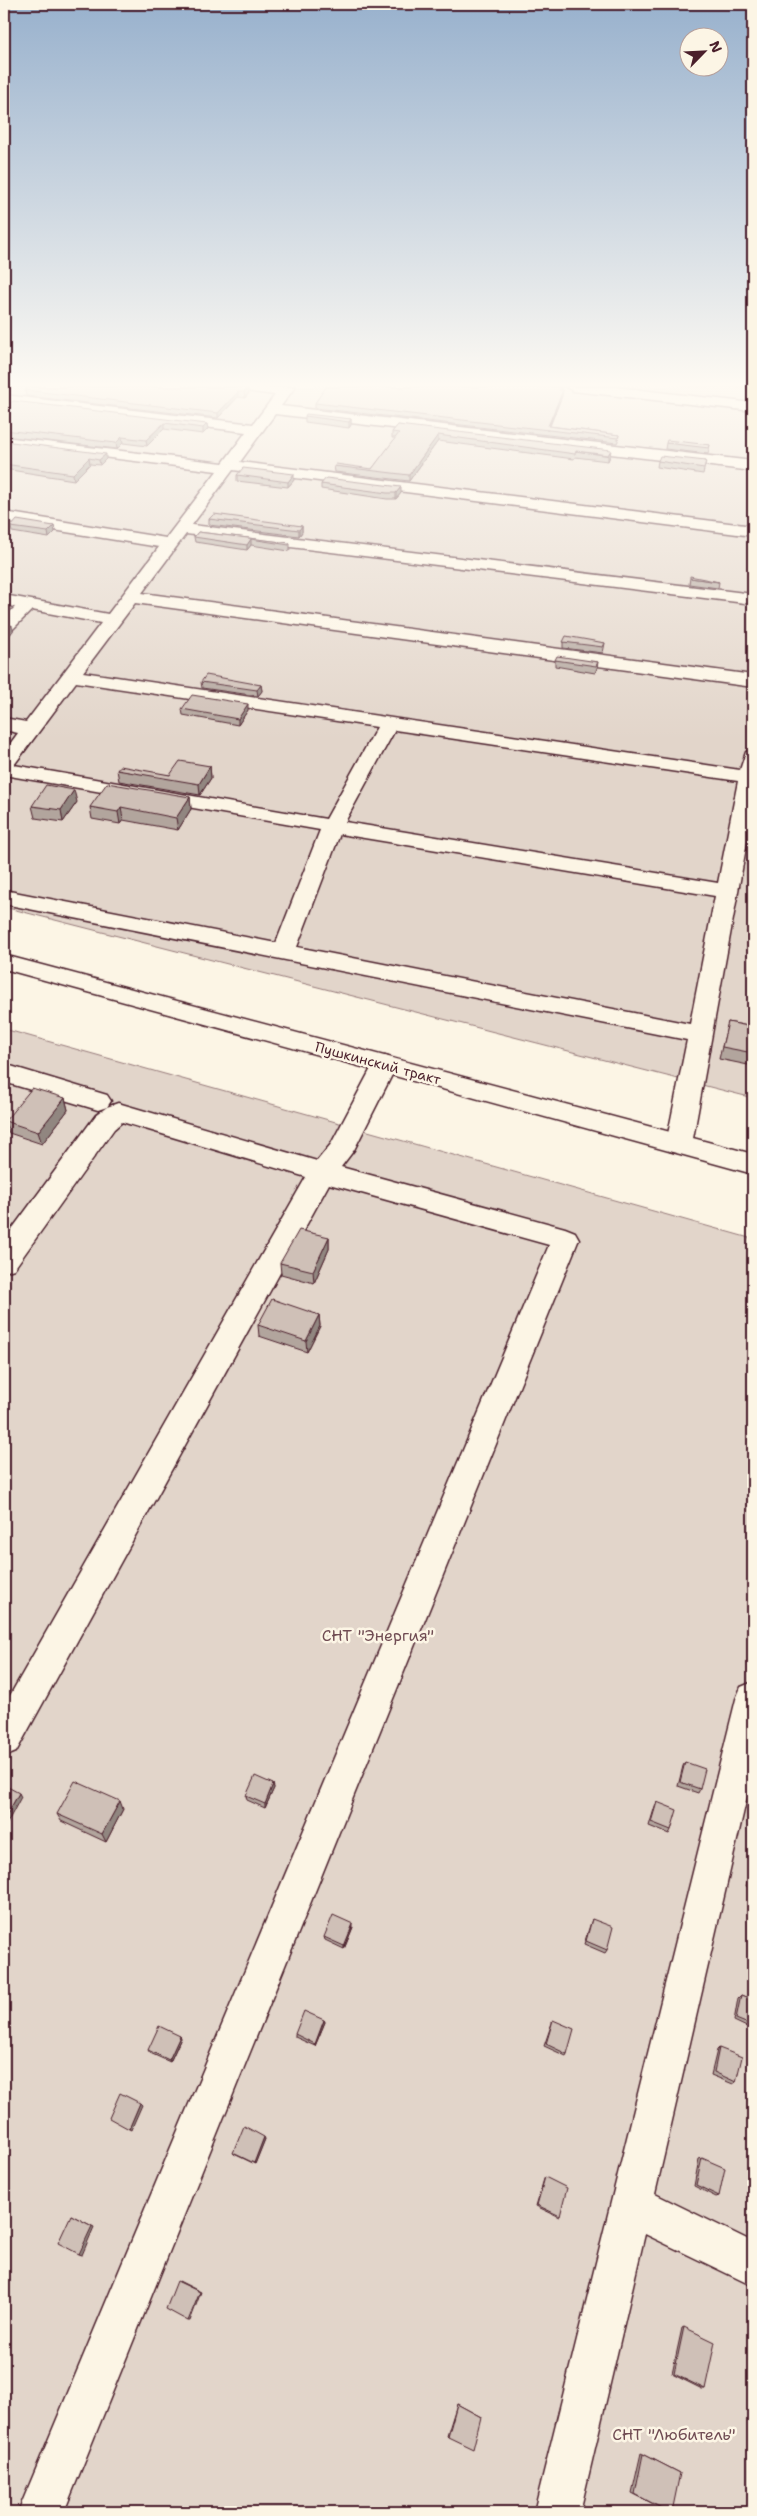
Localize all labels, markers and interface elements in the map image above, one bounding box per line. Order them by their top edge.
north arrow [680,28,730,78]
text: N [705,38,726,55]
street label: Пушкинский тракт [313,1038,444,1089]
park label: СНТ "Энергия" [322,1625,434,1646]
park label: СНТ "Любитель" [612,2424,736,2445]

